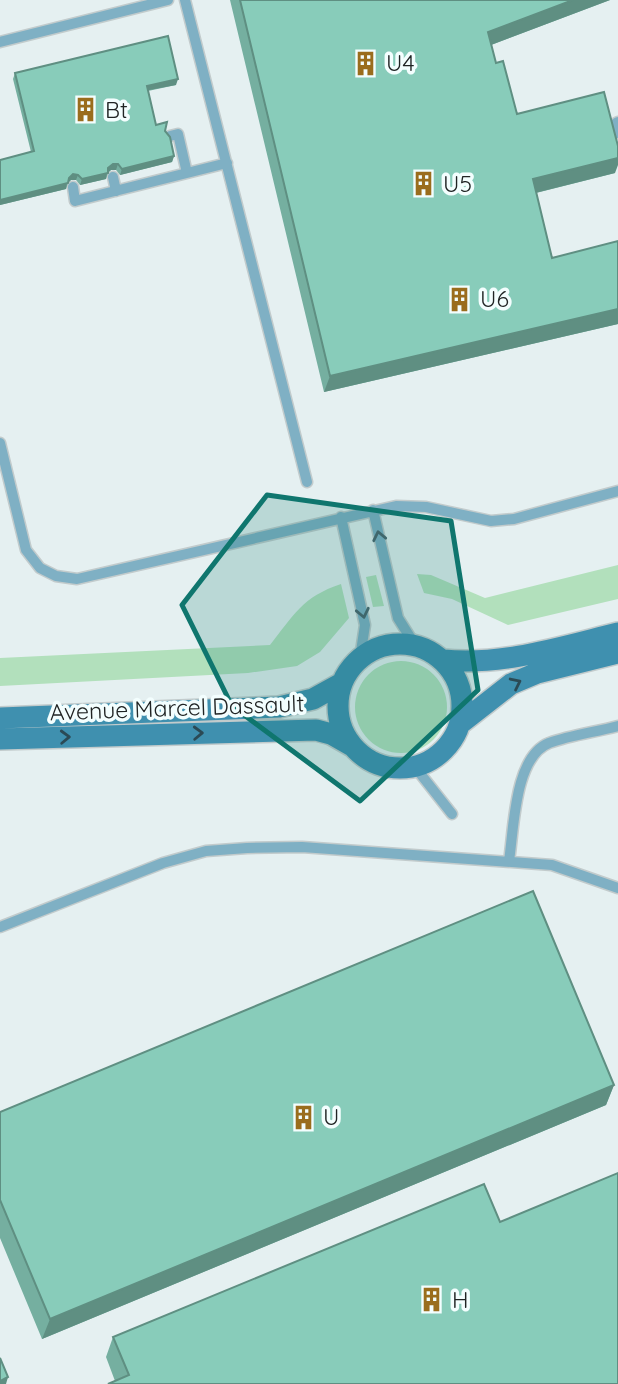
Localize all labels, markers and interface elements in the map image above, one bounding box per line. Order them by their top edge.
place label: U4 [386,48,415,77]
building icon: U4 [352,49,380,77]
place label: Bt [105,95,128,124]
building icon: Bt [71,96,99,124]
place label: U5 [443,169,472,198]
building icon: U5 [409,170,437,198]
place label: U6 [480,284,509,313]
building icon: U6 [446,285,474,313]
one-way arrow [372,530,387,542]
one-way arrow [354,607,369,619]
one-way arrow [509,677,521,691]
street label: Avenue Marcel Dassault [49,689,305,726]
one-way arrow [193,725,204,740]
one-way arrow [60,730,71,745]
place label: U [323,1102,339,1131]
building icon: U [289,1103,317,1131]
place label: H [452,1285,469,1314]
building icon: H [418,1286,446,1314]

